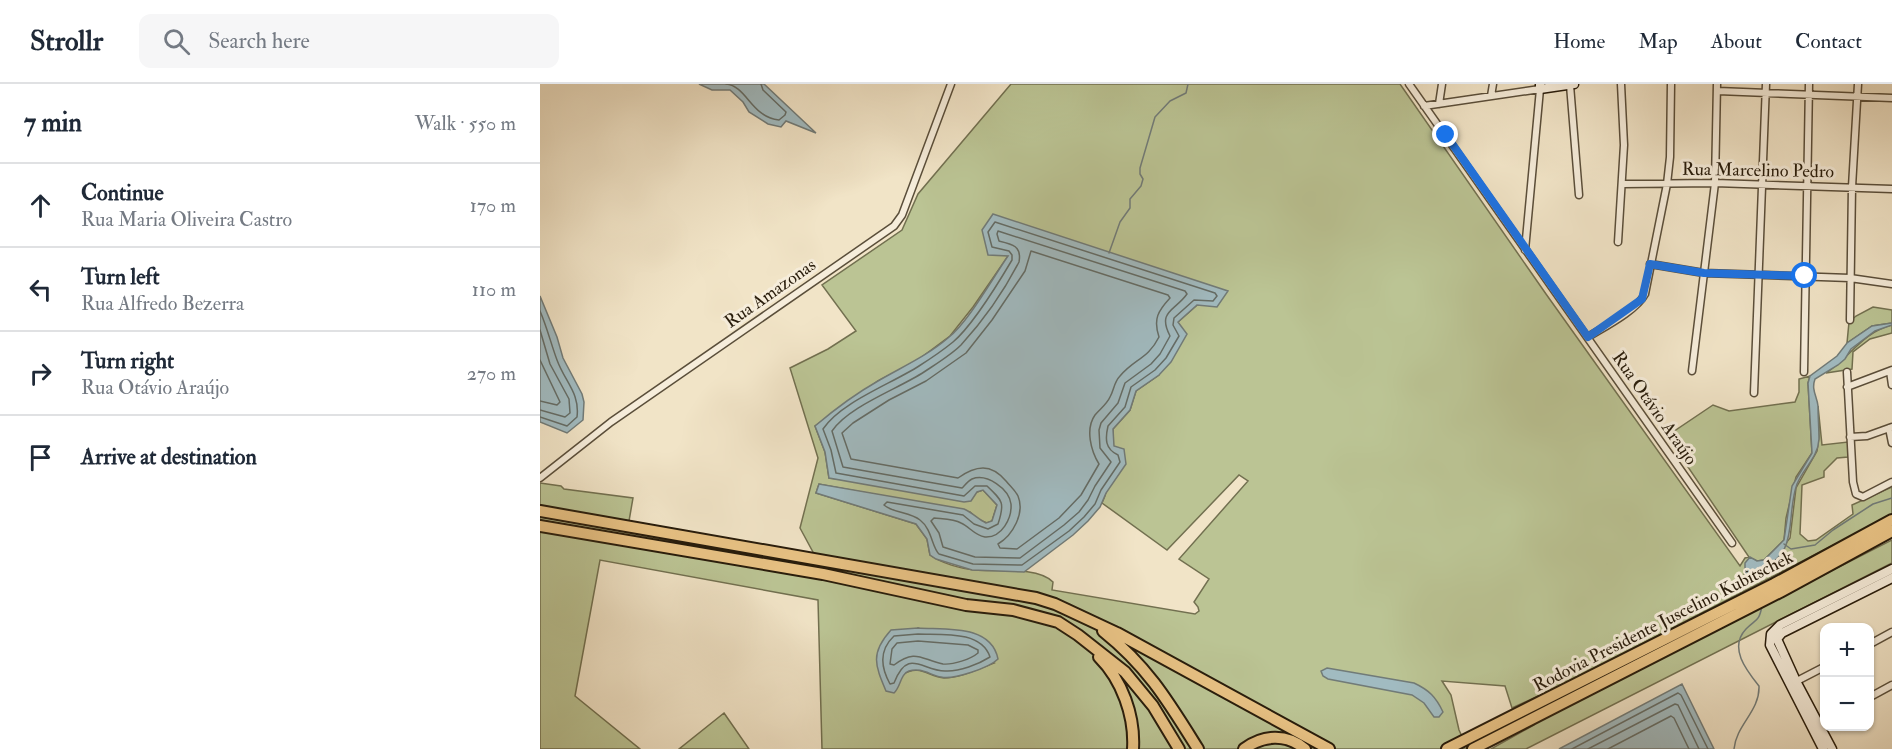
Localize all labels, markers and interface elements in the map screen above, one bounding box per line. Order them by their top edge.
search box [139,14,559,68]
text: Strollr [30,24,103,59]
icon: search [160,25,193,58]
text: Search here [208,27,310,55]
text: Home [1553,28,1605,55]
text: Map [1638,28,1678,55]
text: About [1711,28,1762,55]
text: Contact [1795,28,1862,55]
text: 7 min [24,107,82,139]
text: Walk · 550 m [415,111,516,136]
route end [1432,121,1458,147]
street label: Rua Marcelino Pedro [1682,158,1835,183]
text: Continue [81,179,164,207]
icon: ahead [24,189,57,222]
text: 170 m [470,193,516,218]
text: Rua Maria Oliveira Castro [81,207,292,232]
street label: Rua Amazonas [720,254,820,333]
route start [1791,262,1817,288]
text: Turn left [81,263,160,291]
icon: left [24,273,57,306]
text: 110 m [472,277,516,302]
text: Rua Alfredo Bezerra [81,291,244,316]
text: Turn right [81,347,174,375]
street label: Rua Otávio Araújo [1607,347,1702,470]
icon: right [24,357,57,390]
text: 270 m [467,361,516,386]
text: Rua Otávio Araújo [81,375,229,400]
icon: arrive [24,441,57,474]
text: Arrive at destination [81,443,257,471]
street label: Rodovia Presidente Juscelino Kubitschek [1529,545,1797,697]
map controls [1820,623,1874,731]
button: + [1820,623,1874,677]
button: − [1820,677,1874,731]

